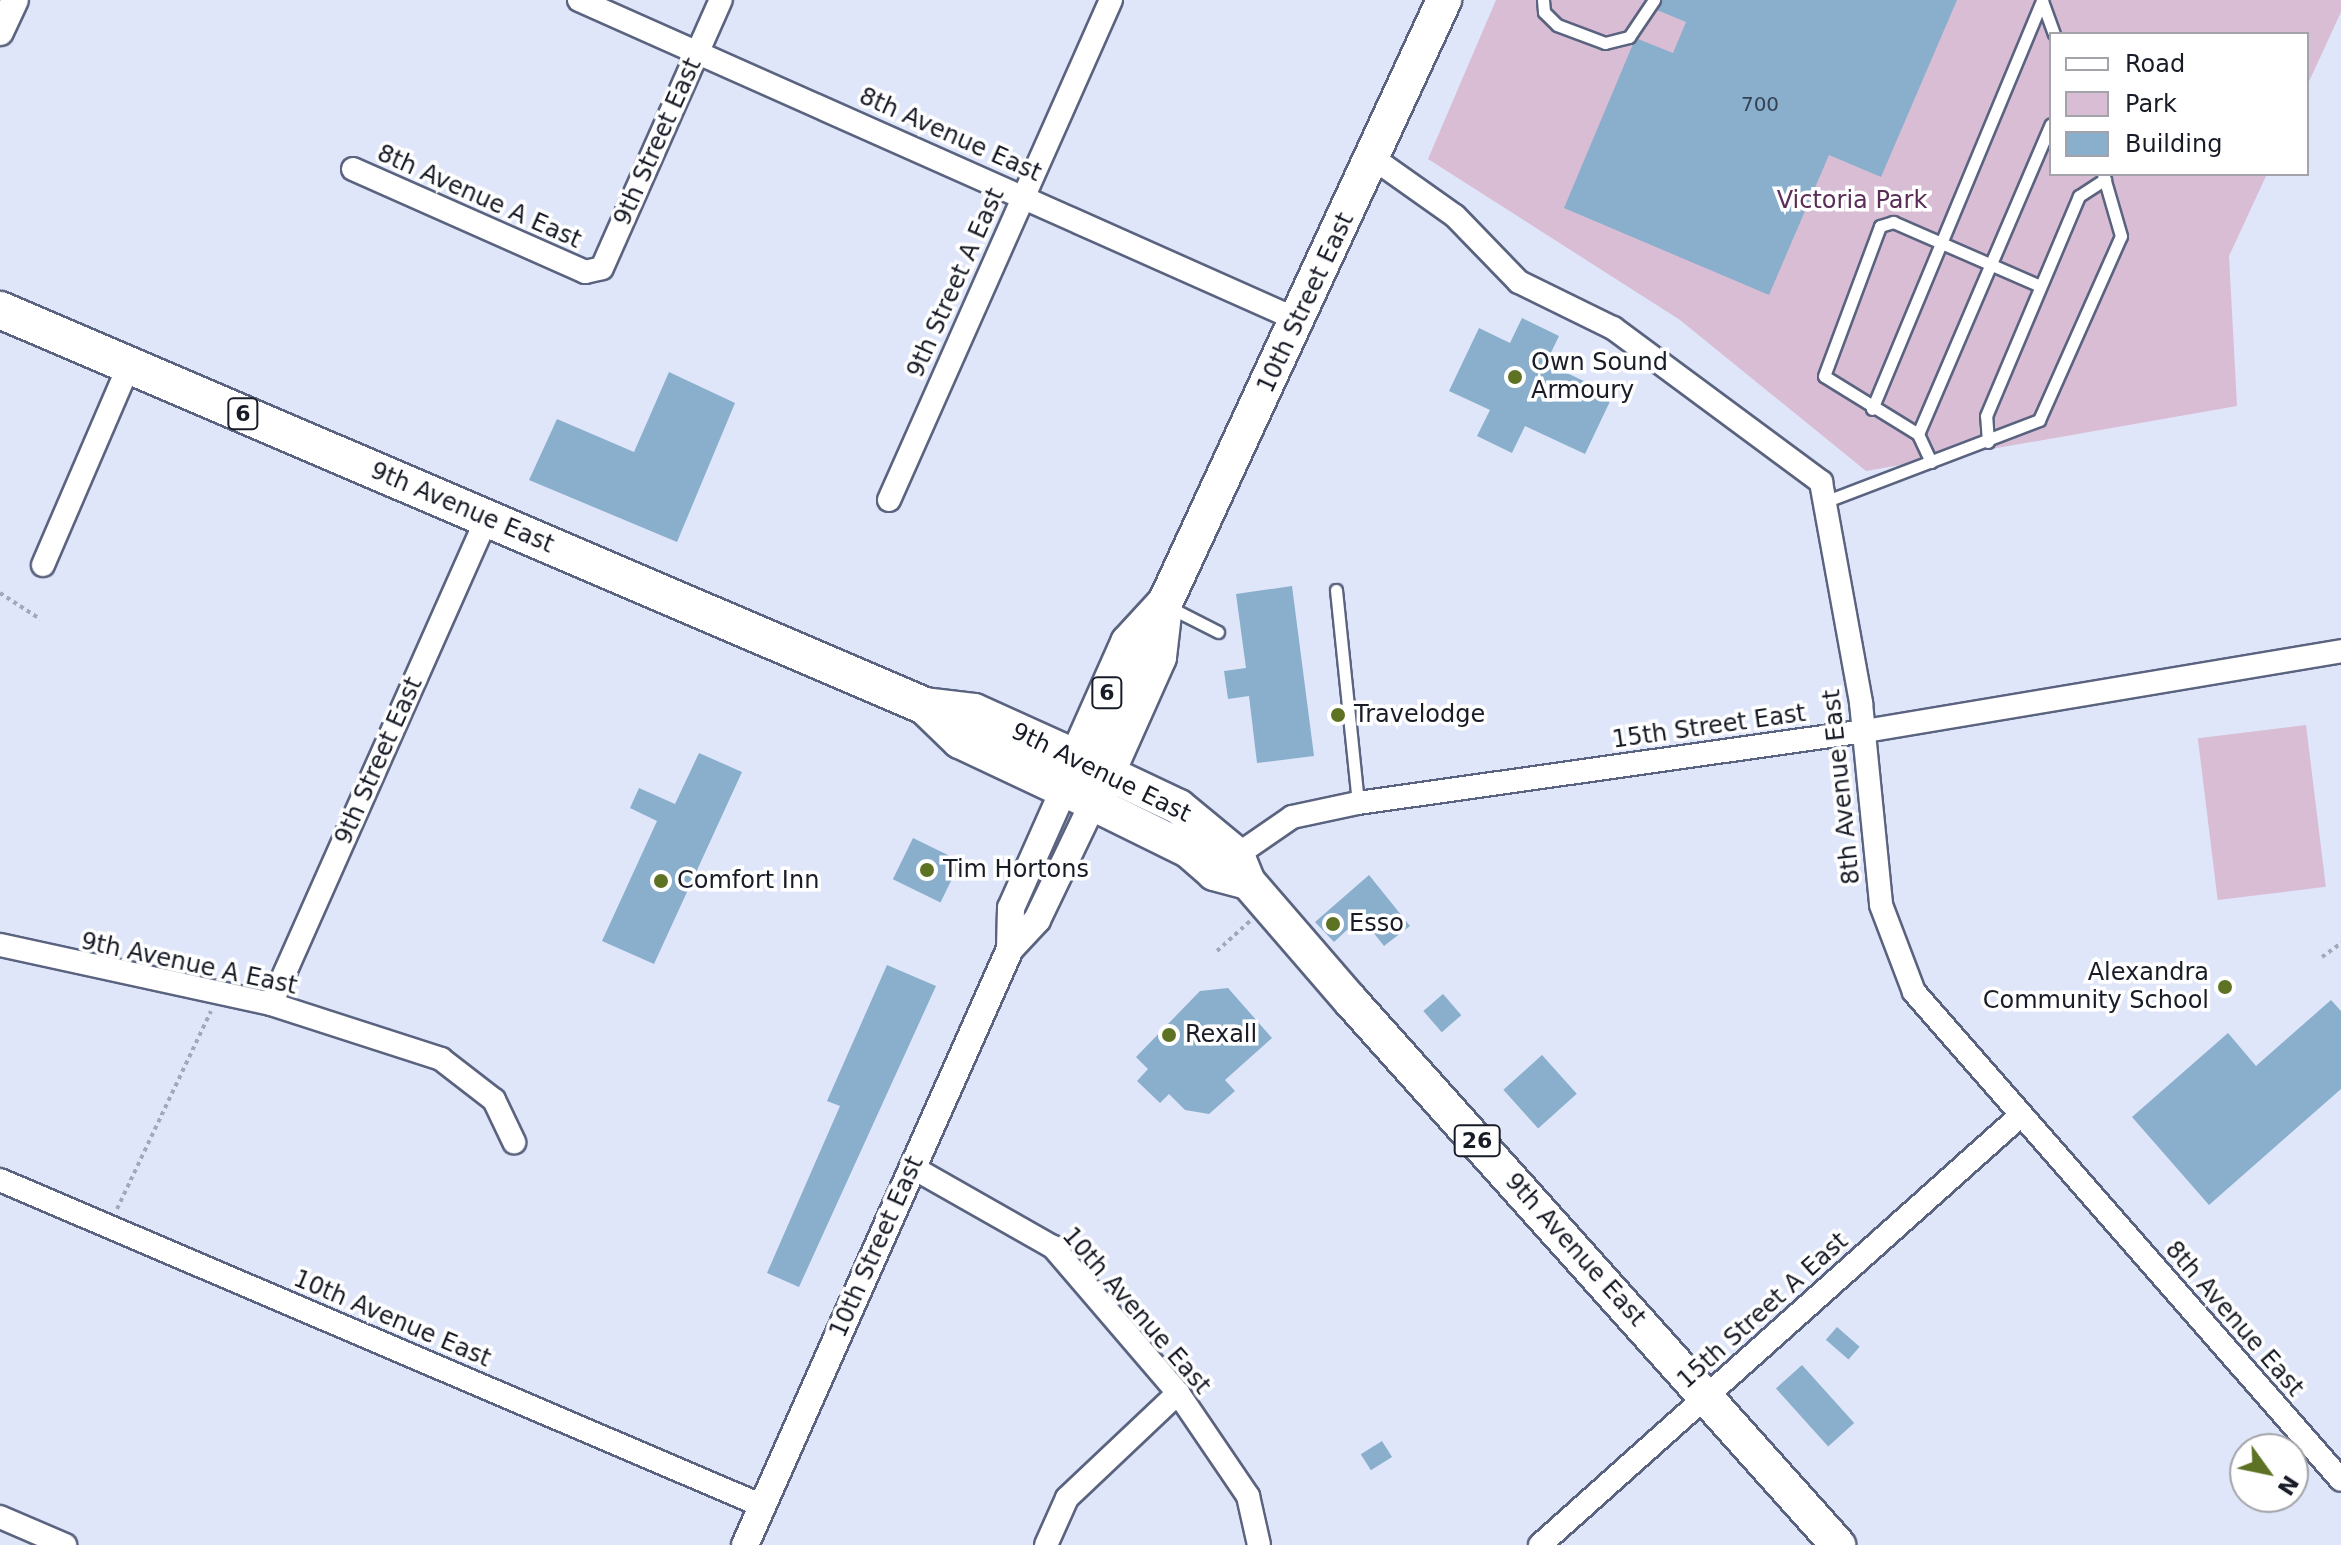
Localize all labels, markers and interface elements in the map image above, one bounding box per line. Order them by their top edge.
legend [2049,32,2309,176]
text: Road [2125,50,2185,78]
street label: 9th Street East [608,54,708,230]
street label: 8th Avenue East [855,82,1045,188]
text: Park [2125,90,2177,118]
house number: 700 [1741,92,1779,116]
text: Building [2125,130,2222,158]
street label: 8th Avenue A East [373,139,585,255]
street label: 9th Street A East [901,184,1011,382]
park label: Victoria Park [1777,187,1927,215]
street label: 10th Street East [1252,208,1360,398]
place label: Own Sound Armoury [1531,349,1668,405]
marker: Own Sound Armoury [1506,368,1524,386]
road number: 6 [227,396,259,432]
street label: 9th Avenue East [366,456,558,560]
street label: 9th Street East [329,673,429,849]
road number: 6 [1091,675,1123,711]
street label: 8th Avenue East [1817,688,1867,886]
street label: 15th Street East [1610,699,1808,755]
place label: Travelodge [1354,701,1485,729]
marker: Travelodge [1329,706,1347,724]
street label: 9th Avenue East [1007,717,1195,829]
place label: Tim Hortons [943,856,1089,884]
marker: Tim Hortons [918,861,936,879]
place label: Comfort Inn [677,867,819,895]
marker: Comfort Inn [652,872,670,890]
place label: Esso [1349,910,1404,938]
marker: Esso [1324,915,1342,933]
street label: 9th Avenue A East [78,927,300,1001]
place label: Alexandra Community School [1983,959,2209,1015]
marker: Alexandra Community School [2216,978,2234,996]
place label: Rexall [1185,1021,1257,1049]
marker: Rexall [1160,1026,1178,1044]
road number: 26 [1453,1123,1501,1159]
street label: 10th Street East [824,1152,930,1342]
street label: 9th Avenue East [1499,1167,1651,1333]
street label: 10th Avenue East [1056,1222,1216,1400]
street label: 15th Street A East [1672,1227,1854,1395]
street label: 8th Avenue East [2159,1236,2309,1402]
street label: 10th Avenue East [289,1264,495,1374]
north arrow [2229,1433,2309,1513]
text: N [2272,1471,2303,1500]

